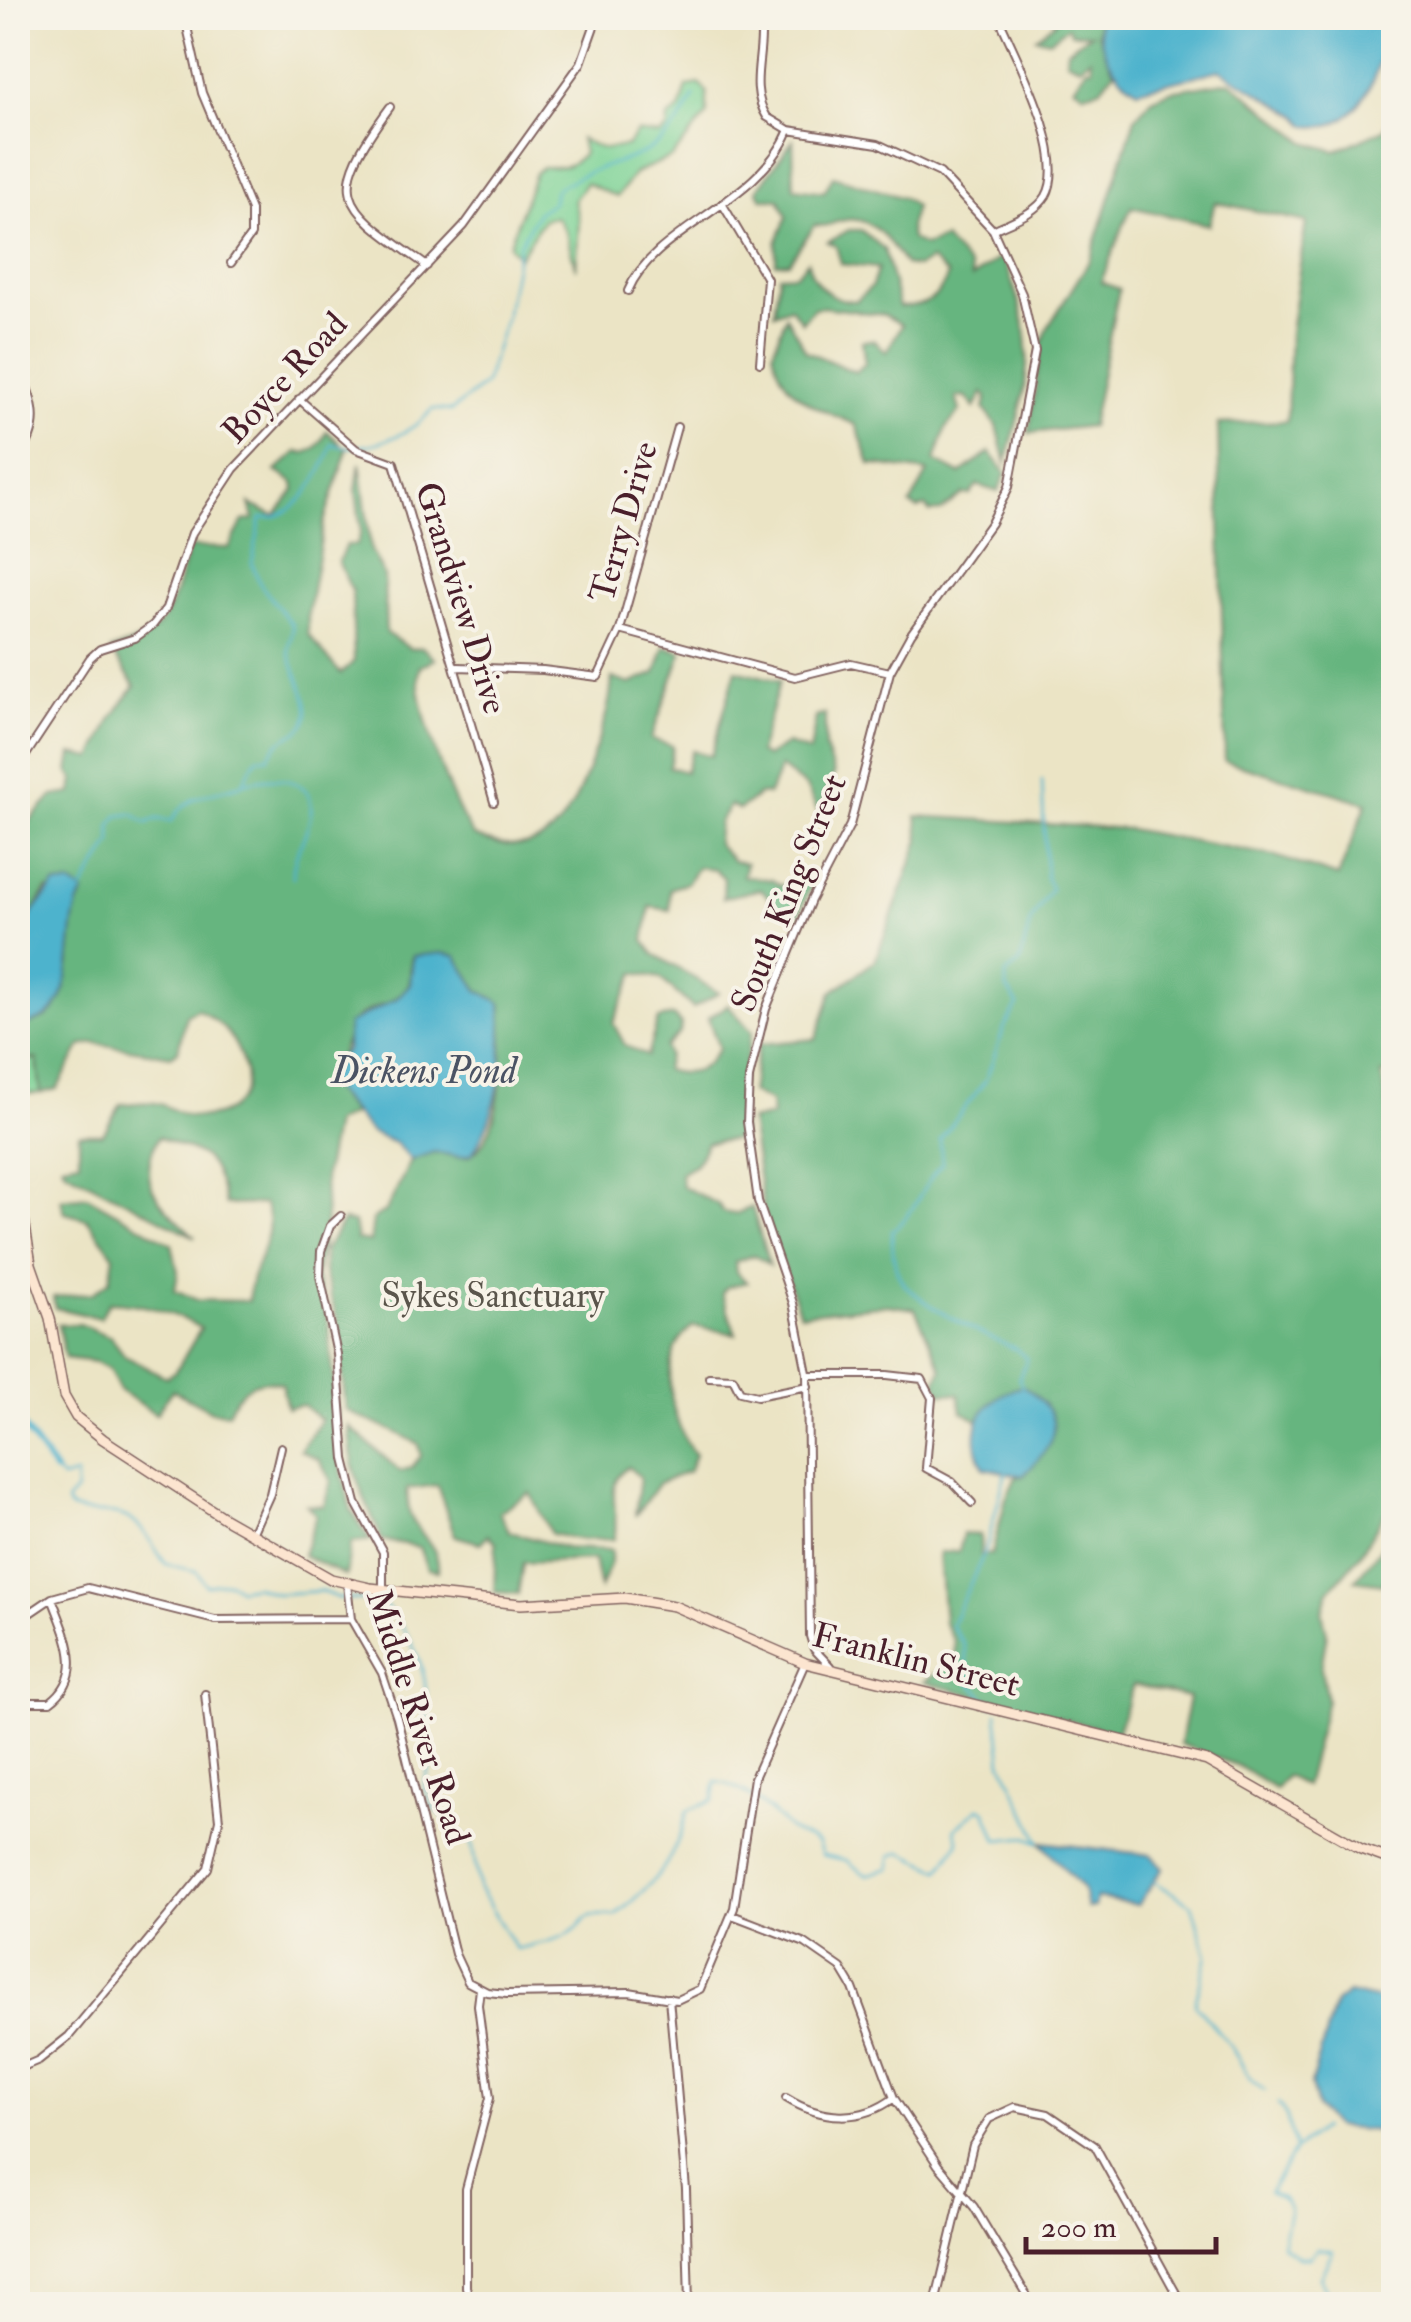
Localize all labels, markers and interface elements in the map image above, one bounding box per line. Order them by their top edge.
street label: Boyce Road [213,303,357,453]
street label: Terry Drive [580,437,668,607]
street label: Grandview Drive [405,477,517,719]
street label: South King Street [721,768,857,1018]
water label: Dickens Pond [329,1047,519,1095]
park label: Sykes Sanctuary [381,1274,605,1318]
street label: Middle River Road [356,1584,480,1850]
street label: Franklin Street [808,1613,1024,1707]
scale bar [1026,2192,1216,2254]
text: 200 m [1041,2209,1117,2246]

